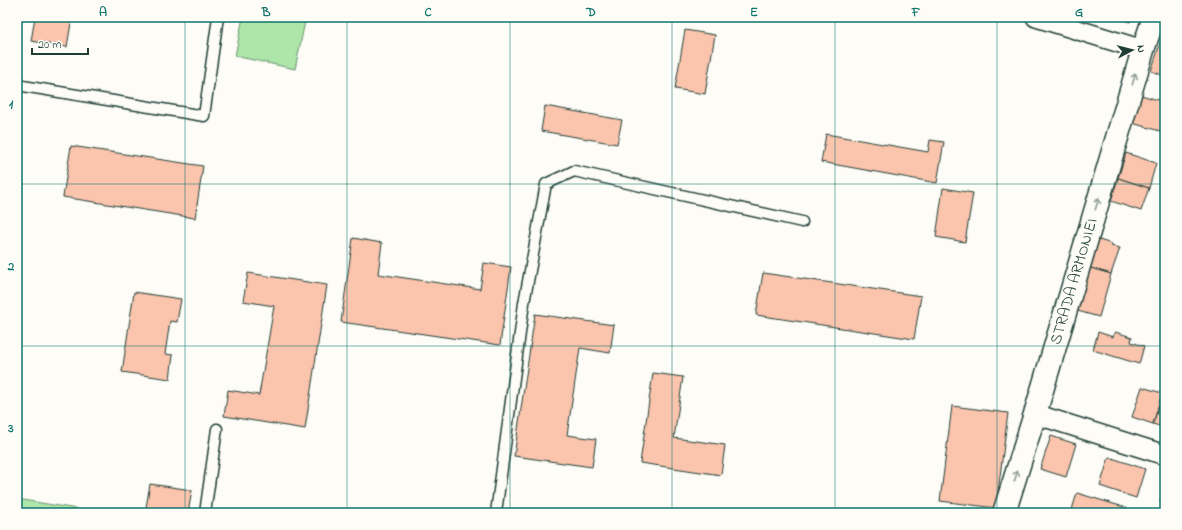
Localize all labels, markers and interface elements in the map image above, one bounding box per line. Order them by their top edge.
text: A [99,3,107,22]
text: B [261,3,271,22]
text: C [424,3,432,22]
text: D [585,3,596,22]
text: E [750,3,758,22]
text: F [911,3,921,22]
text: G [1075,3,1083,22]
scale bar [32,30,88,56]
north arrow [1112,30,1152,70]
text: 20 m [38,36,61,54]
text: N [1133,44,1149,54]
one-way arrow [1131,73,1138,86]
text: 1 [9,95,14,114]
one-way arrow [1094,197,1101,210]
street label: STRADA ARMONIEI [1044,215,1104,348]
text: 2 [7,257,15,276]
text: 3 [7,419,14,438]
one-way arrow [1013,469,1020,482]

